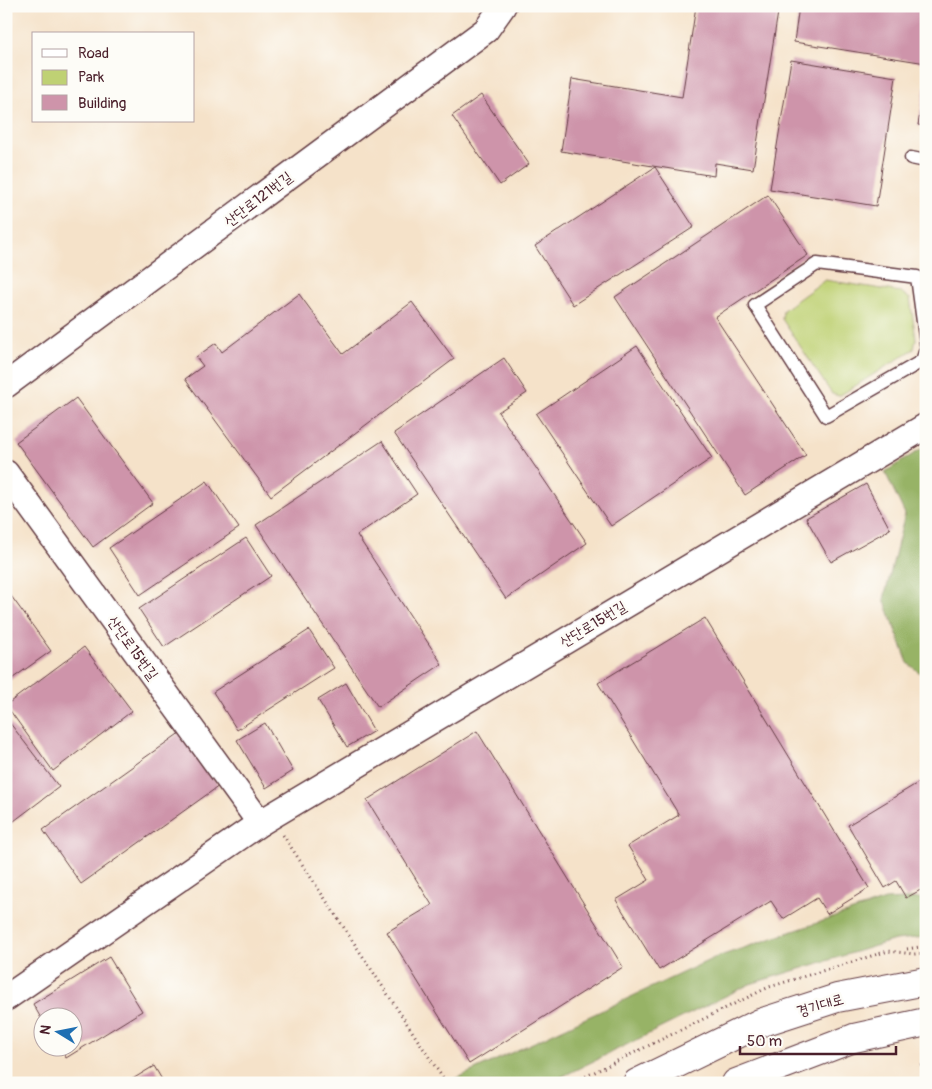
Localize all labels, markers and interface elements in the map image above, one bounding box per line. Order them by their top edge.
legend [32,32,195,122]
text: Road [78,44,109,63]
text: Park [78,68,105,87]
text: Building [78,94,126,113]
street label: 산단로121번길 [220,168,296,231]
street label: 산단로15번길 [556,597,630,652]
street label: 산단로15번길 [103,613,162,684]
street label: 경기대로 [794,990,846,1021]
north arrow [32,1006,82,1056]
text: N [36,1024,55,1036]
scale bar [740,1024,896,1056]
text: 50 m [747,1032,782,1051]

